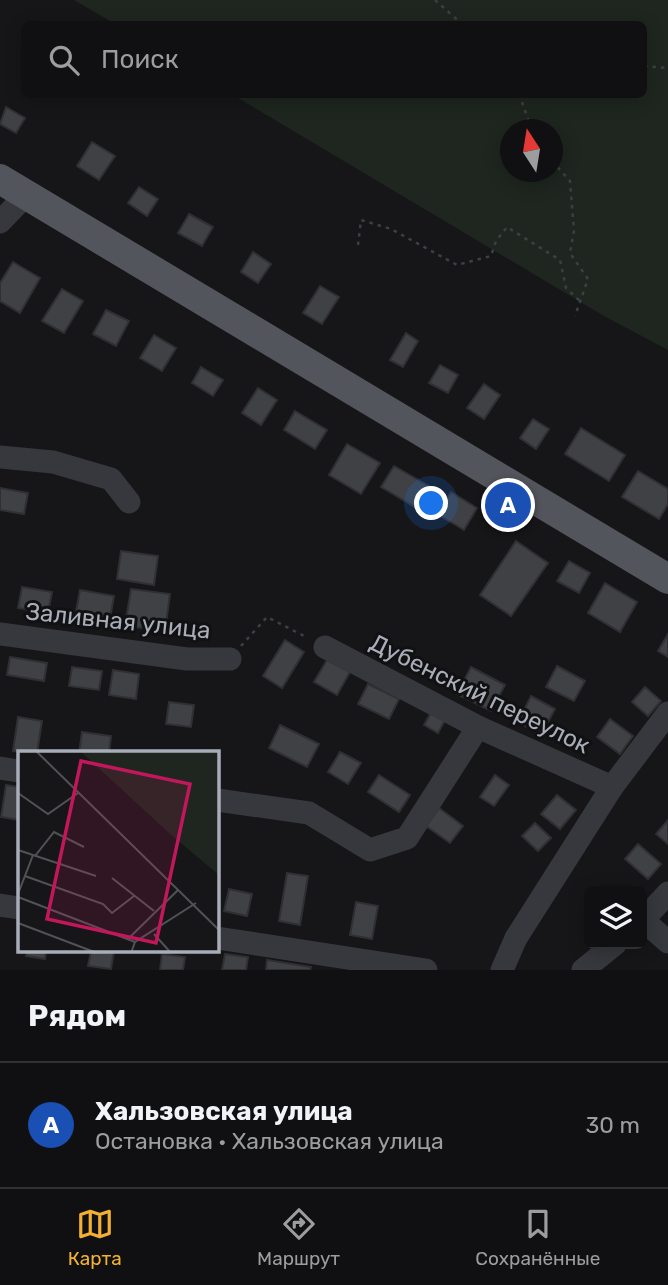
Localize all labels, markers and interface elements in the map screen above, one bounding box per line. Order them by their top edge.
search box [21,21,647,98]
icon: search [45,41,83,79]
text: Поиск [101,44,179,75]
north arrow [500,119,563,182]
pin: A [485,479,531,531]
your location [414,486,448,520]
street label: Заливная улица [24,597,212,645]
street label: Дубенский переулок [365,629,595,760]
inset map [18,751,219,953]
map controls [584,886,647,949]
button: layers [584,886,647,949]
text: Рядом [28,998,126,1034]
text: Хальзовская улица [95,1096,353,1127]
text: A [43,1111,59,1139]
text: 30 m [585,1111,640,1139]
text: Остановка · Хальзовская улица [95,1127,444,1155]
tab: Карта [68,1205,122,1270]
tab: Маршрут [257,1205,340,1270]
tab: Сохранённые [475,1205,600,1270]

